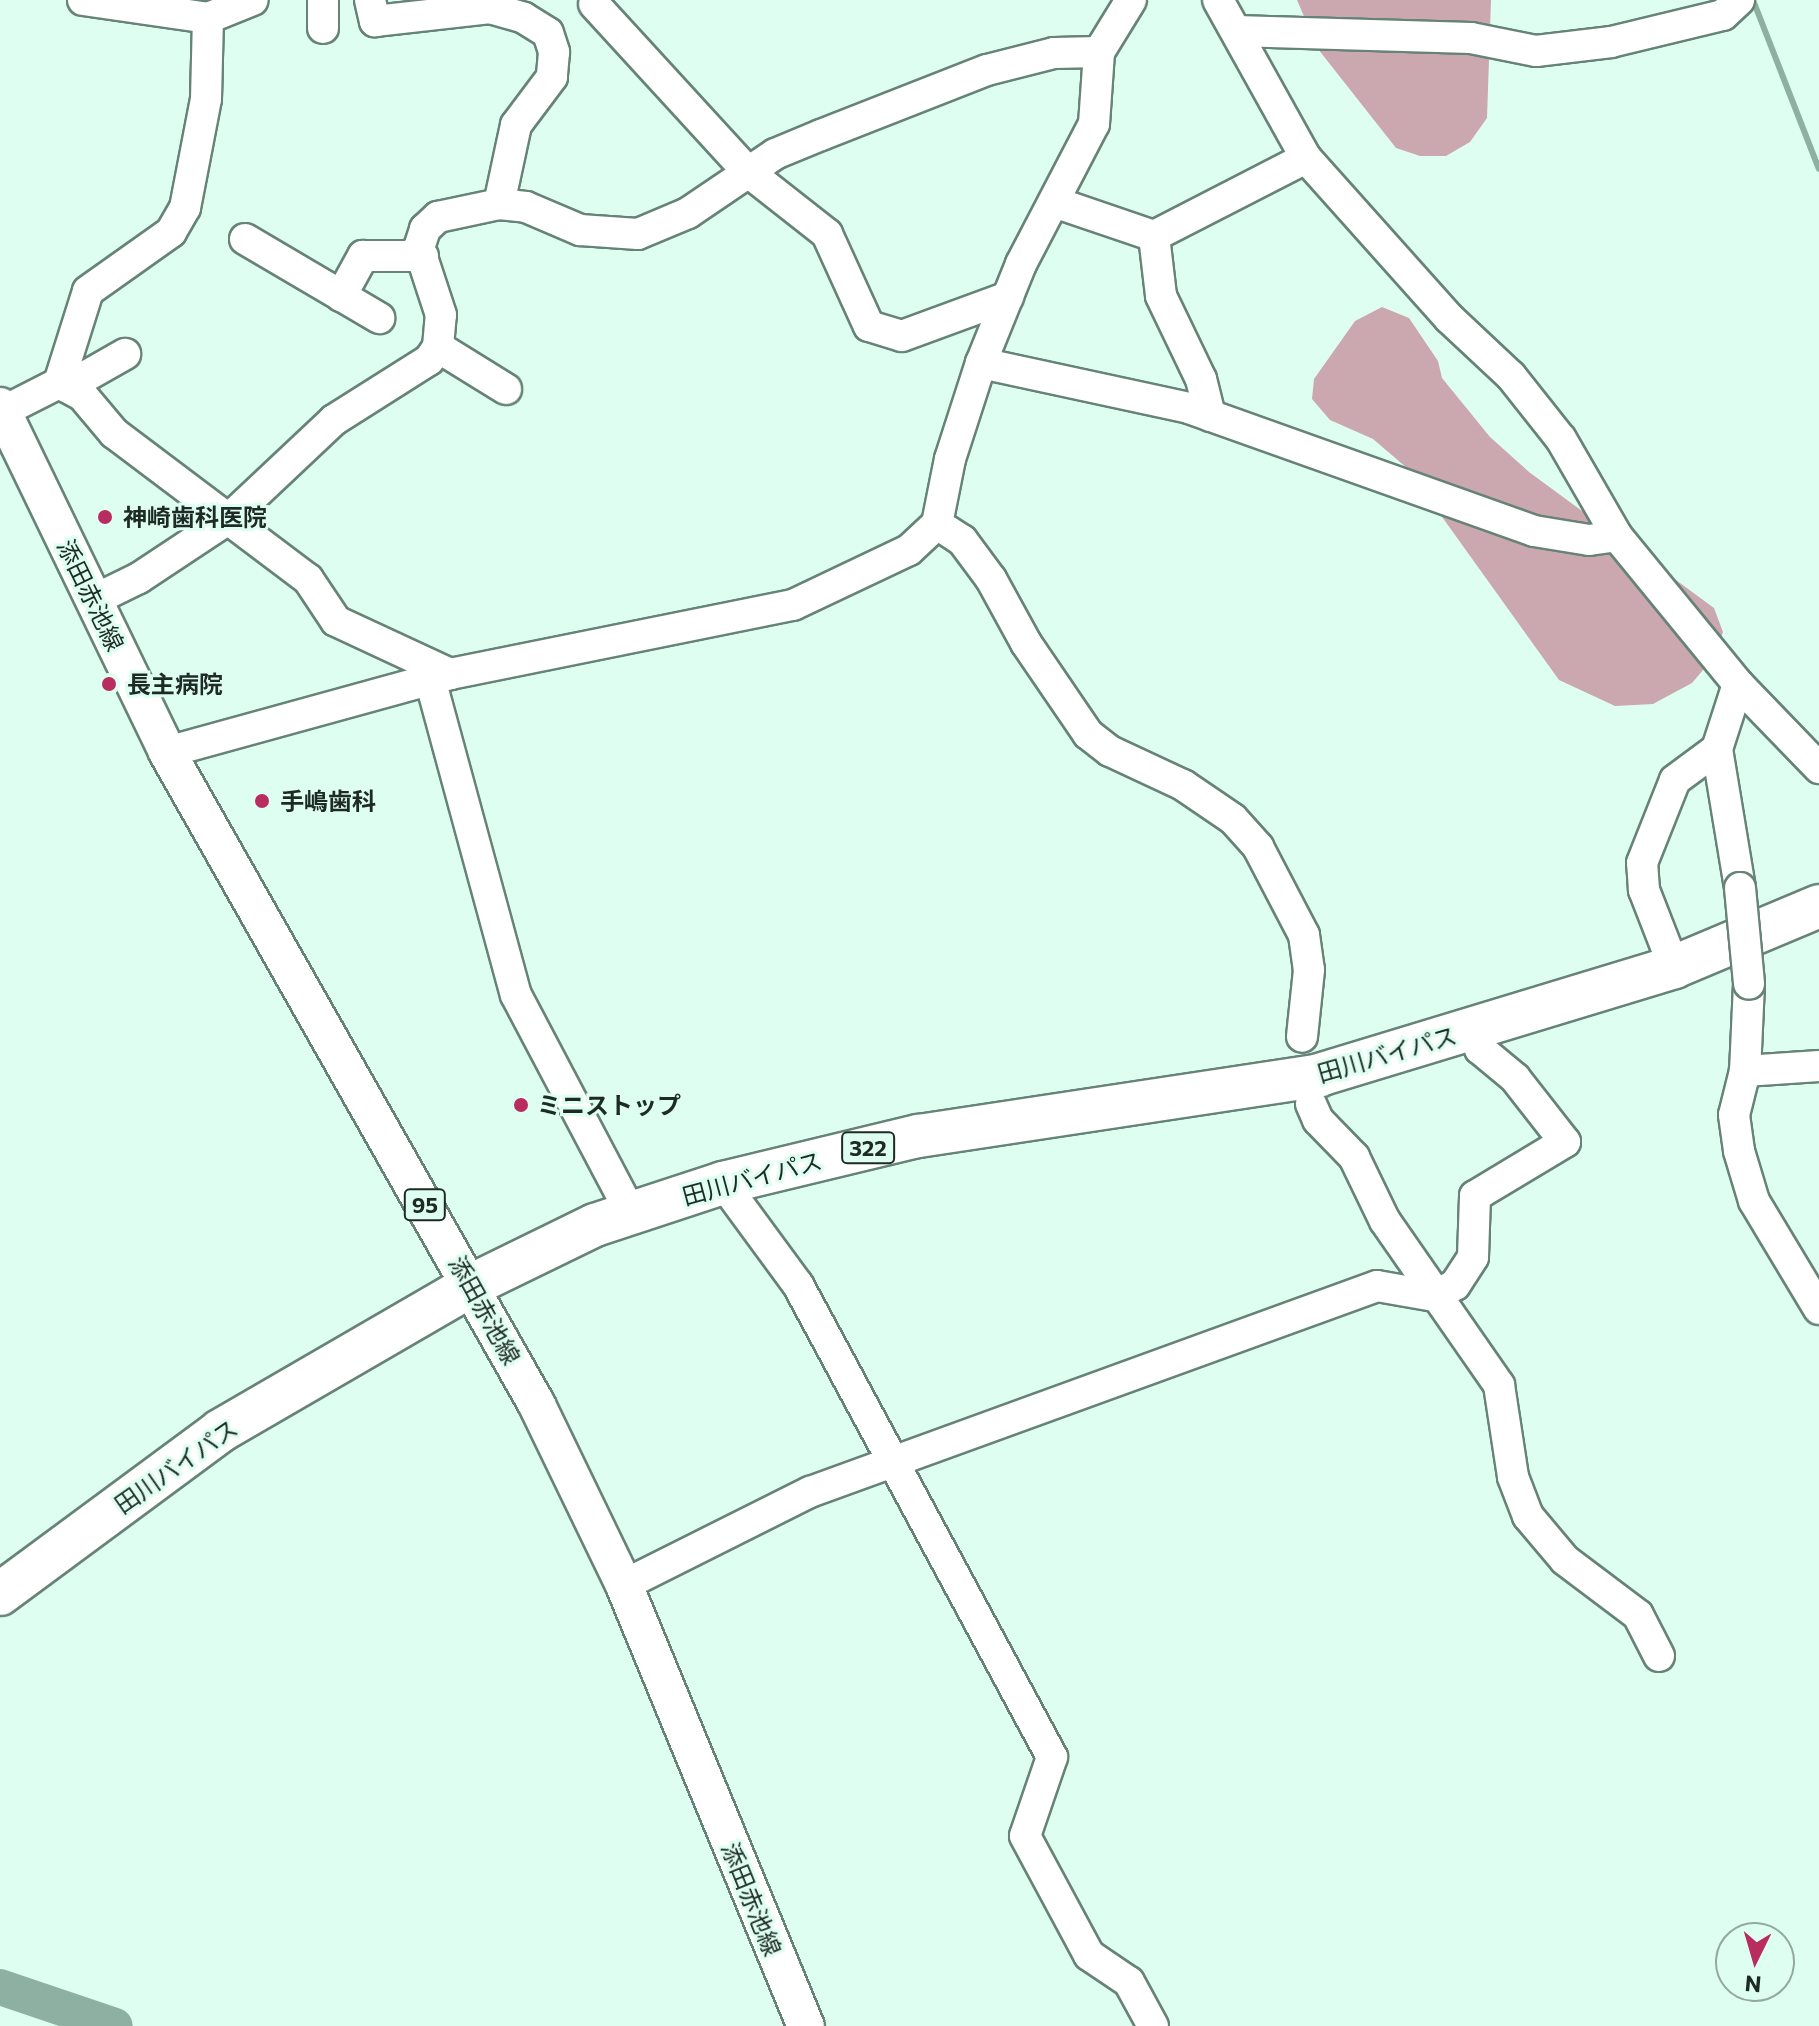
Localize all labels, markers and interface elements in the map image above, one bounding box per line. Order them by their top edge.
place label: 神崎歯科医院 [123,503,267,531]
marker: 神崎歯科医院 [94,506,116,528]
street label: 添田赤池線 [52,535,130,655]
place label: 長主病院 [127,670,223,698]
marker: 長主病院 [98,673,120,695]
place label: 手嶋歯科 [280,787,376,815]
marker: 手嶋歯科 [251,790,273,812]
street label: 田川バイパス [1314,1020,1460,1088]
place label: ミニストップ [537,1091,681,1119]
marker: ミニストップ [512,1096,530,1114]
road number: 322 [840,1130,896,1166]
street label: 田川バイパス [679,1145,825,1211]
road number: 95 [403,1187,447,1223]
street label: 添田赤池線 [443,1251,527,1369]
street label: 田川バイパス [109,1413,243,1519]
street label: 添田赤池線 [716,1838,788,1960]
north arrow [1715,1922,1795,2002]
text: N [1744,1970,1762,1999]

